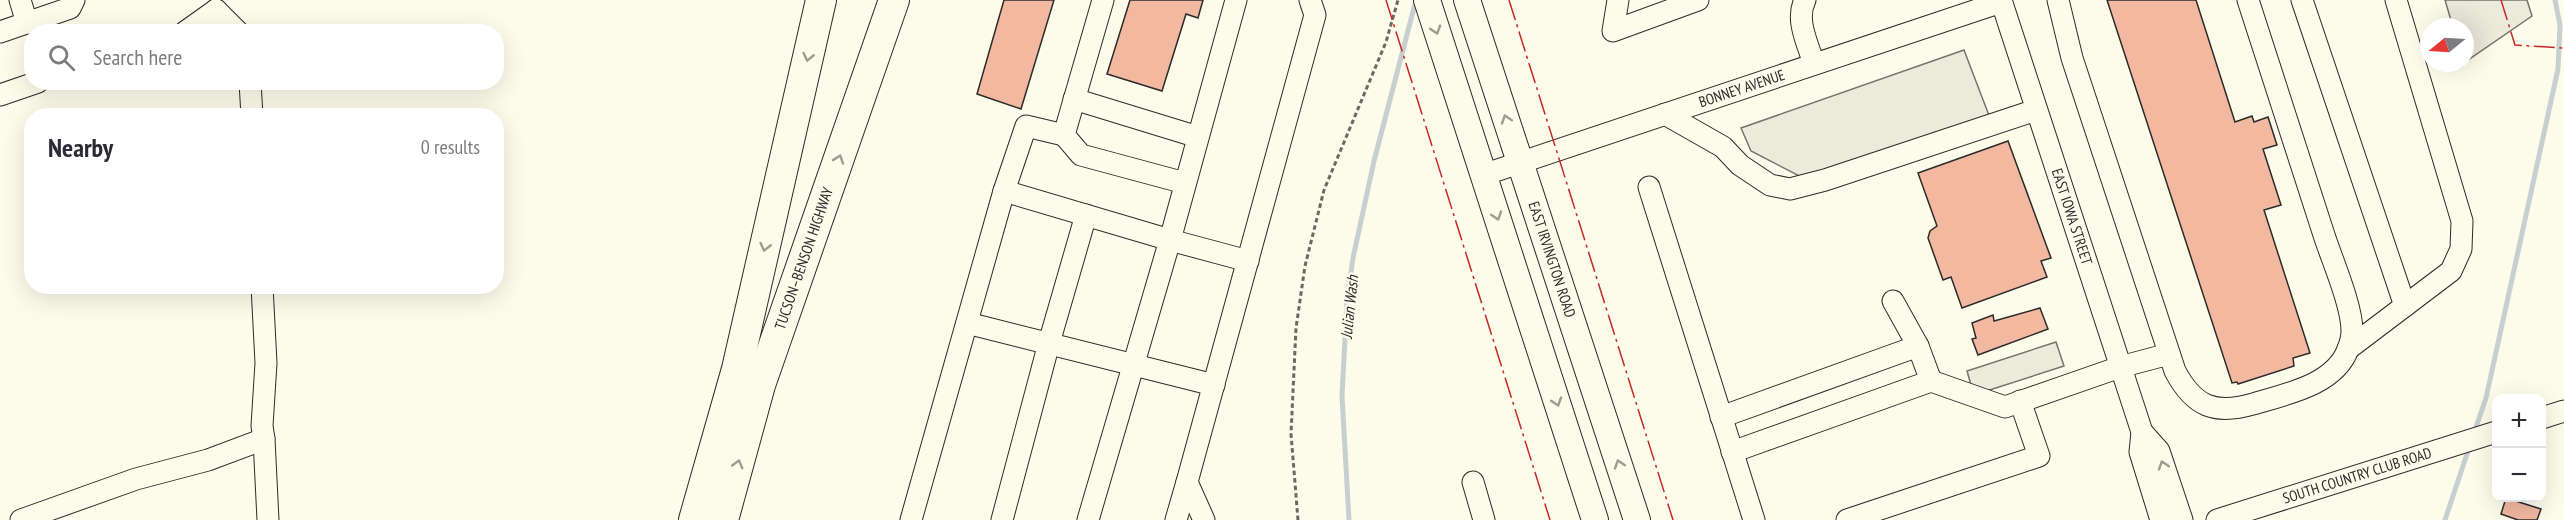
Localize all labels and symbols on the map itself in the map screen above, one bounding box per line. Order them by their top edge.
north arrow [2420,18,2474,72]
one-way arrow [1429,24,1442,35]
one-way arrow [802,52,815,62]
street label: BONNEY AVENUE [1696,65,1787,111]
one-way arrow [1501,114,1513,125]
one-way arrow [831,154,844,165]
street label: EAST IOWA STREET [2048,166,2097,267]
street label: TUCSON–BENSON HIGHWAY [770,184,837,332]
street label: EAST IRVINGTON ROAD [1525,199,1580,320]
one-way arrow [1489,210,1502,221]
one-way arrow [759,242,772,252]
water label: Julian Wash [1336,273,1362,341]
one-way arrow [1550,396,1562,407]
street label: SOUTH COUNTRY CLUB ROAD [2280,443,2434,508]
one-way arrow [731,459,743,469]
one-way arrow [1614,459,1626,470]
one-way arrow [2158,460,2171,470]

